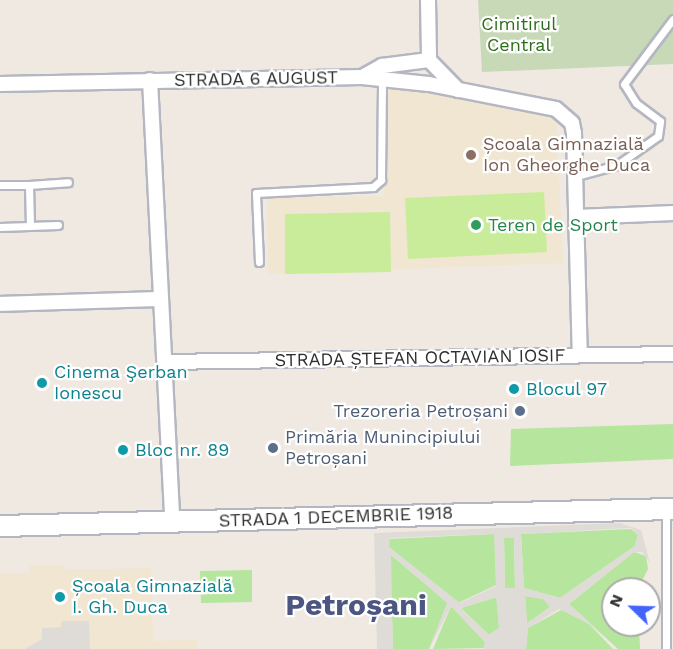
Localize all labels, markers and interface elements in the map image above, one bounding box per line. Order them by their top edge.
park label: Cimitirul Central [481,14,557,57]
street label: STRADA 6 AUGUST [173,67,339,91]
place label: Școala Gimnazială Ion Gheorghe Duca [483,134,650,176]
marker: Școala Gimnazială Ion Gheorghe Duca [464,148,478,162]
place label: Teren de Sport [488,214,618,236]
marker: Teren de Sport [469,218,483,232]
street label: STRADA ȘTEFAN OCTAVIAN IOSIF [274,345,566,371]
place label: Cinema Şerban Ionescu [54,362,188,404]
marker: Cinema Şerban Ionescu [35,376,49,390]
place label: Blocul 97 [526,378,608,400]
marker: Blocul 97 [507,382,521,396]
place label: Trezoreria Petroșani [333,400,508,422]
marker: Trezoreria Petroșani [513,404,527,418]
place label: Primăria Munincipiului Petroșani [285,427,481,470]
place label: Bloc nr. 89 [135,439,229,461]
marker: Primăria Munincipiului Petroșani [266,441,280,455]
marker: Bloc nr. 89 [116,443,130,457]
street label: STRADA 1 DECEMBRIE 1918 [218,502,454,532]
place label: Școala Gimnazială I. Gh. Duca [72,576,233,618]
north arrow [601,577,661,637]
district label: Petroșani [285,587,427,623]
marker: Școala Gimnazială I. Gh. Duca [53,590,67,604]
text: N [605,591,627,610]

